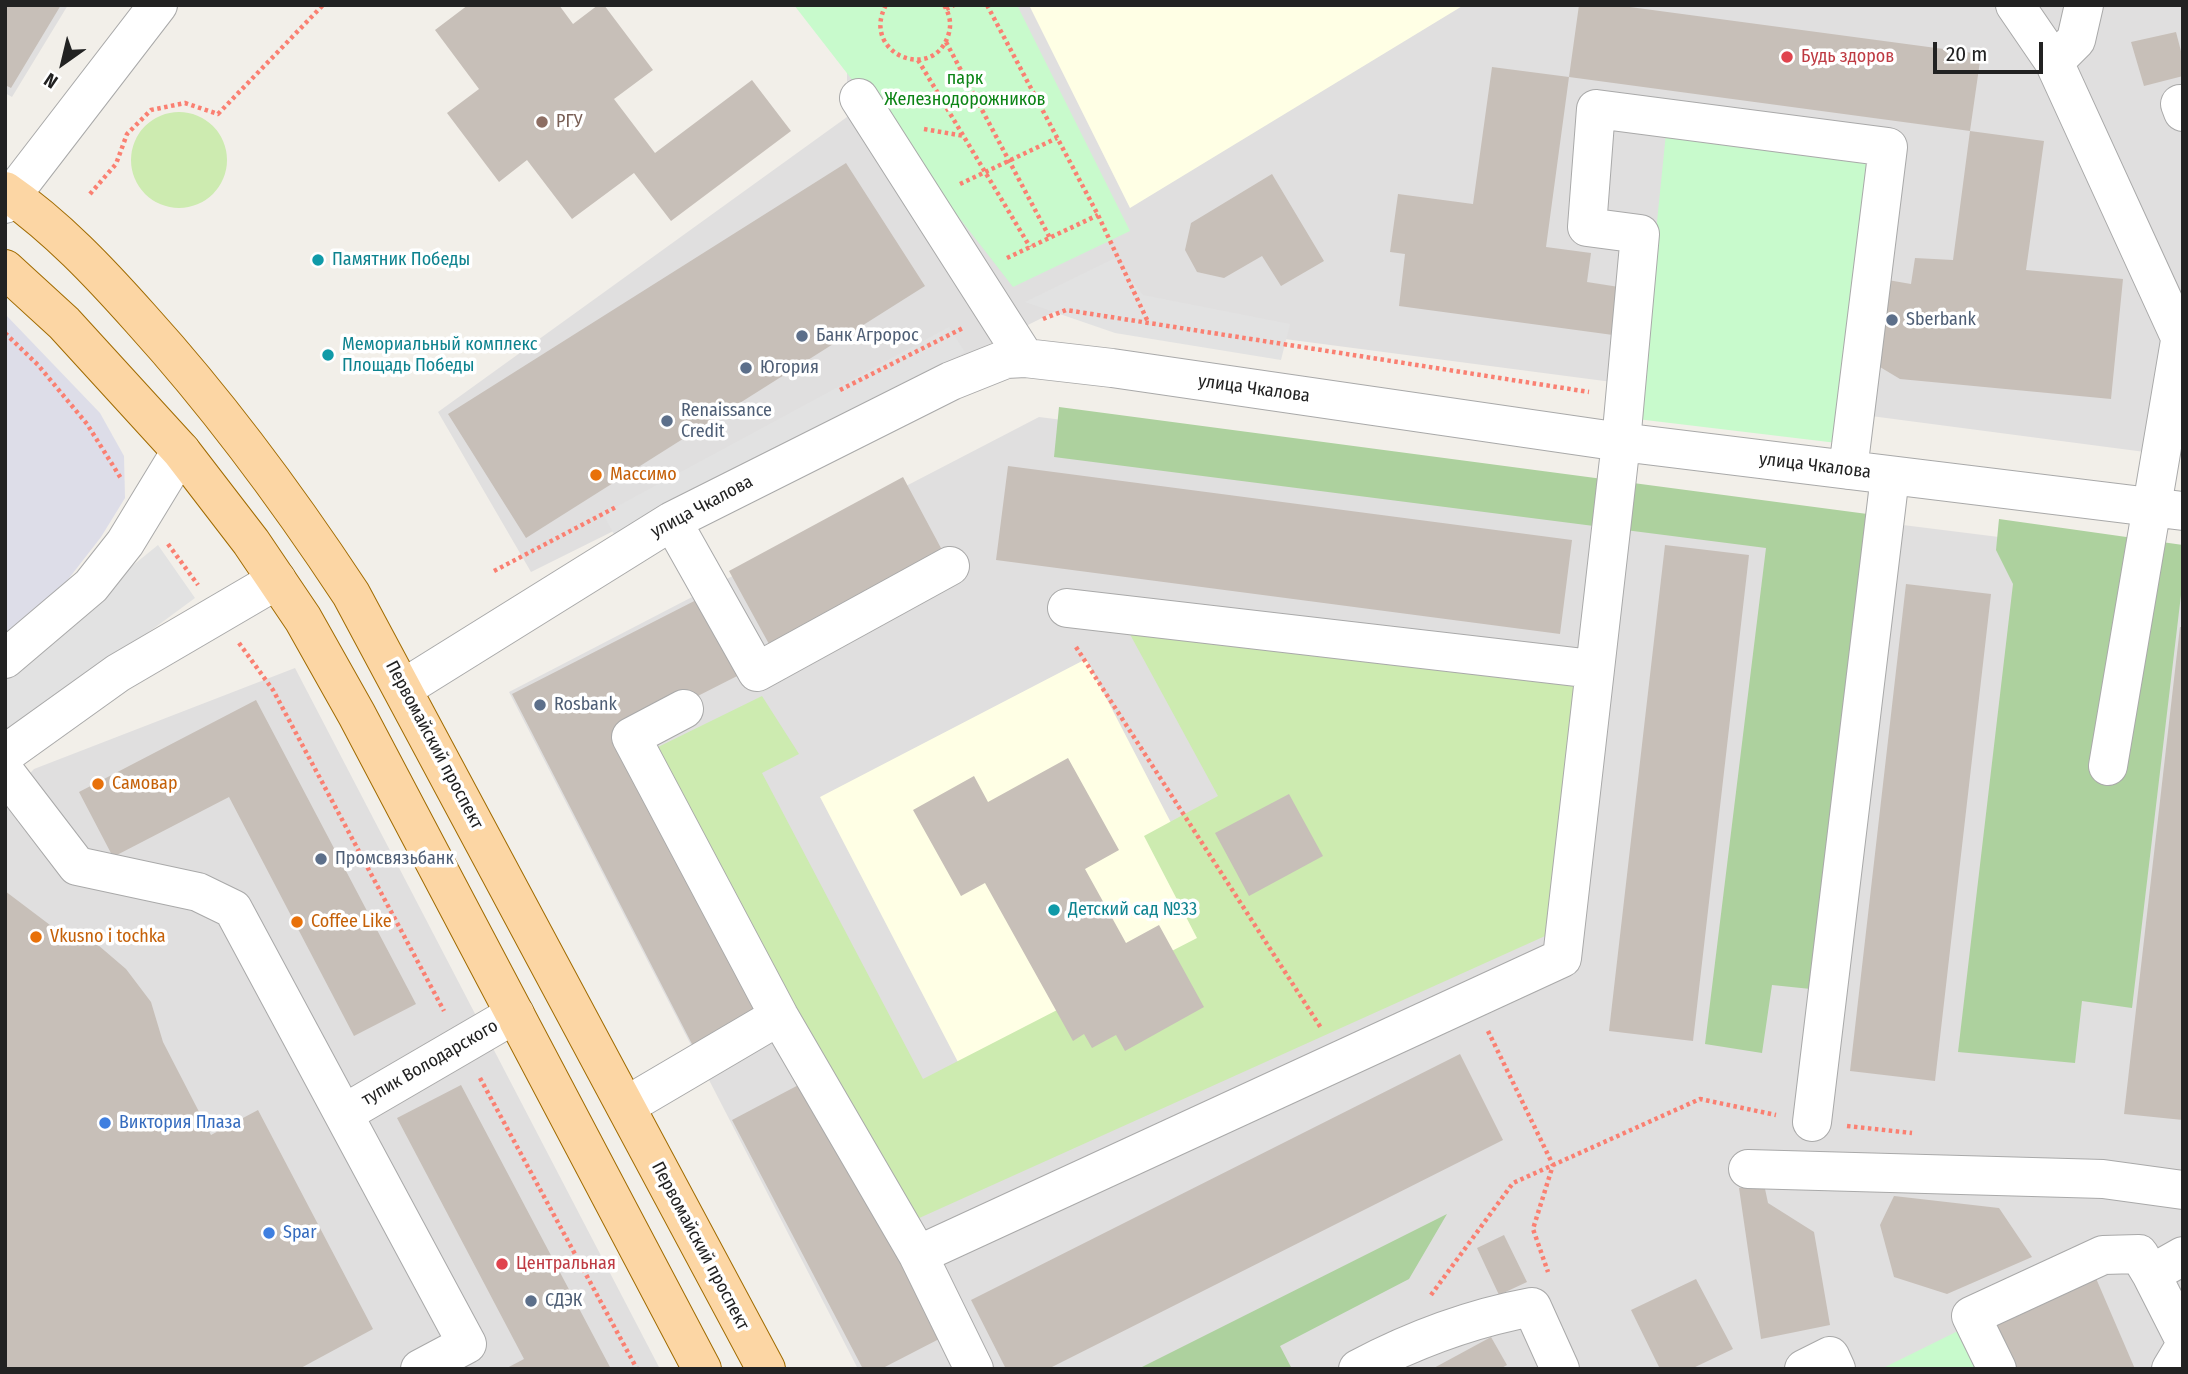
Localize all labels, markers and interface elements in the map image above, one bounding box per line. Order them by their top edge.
north arrow [28,28,98,98]
scale bar [1936,28,2046,72]
text: 20 m [1946,41,1987,67]
place label: Будь здоров [1801,46,1894,68]
marker: Будь здоров [1779,49,1795,65]
text: N [40,68,62,94]
park label: парк Железнодорожников [884,68,1046,110]
place label: РГУ [556,111,582,133]
marker: РГУ [534,114,550,130]
place label: Памятник Победы [332,249,470,271]
marker: Памятник Победы [310,252,326,268]
place label: Sberbank [1906,309,1976,331]
marker: Sberbank [1884,312,1900,328]
place label: Банк Агророс [816,325,919,347]
marker: Банк Агророс [794,328,810,344]
place label: Мемориальный комплекс Площадь Победы [342,334,538,376]
marker: Мемориальный комплекс Площадь Победы [320,347,336,363]
place label: Югория [760,357,819,379]
marker: Югория [738,360,754,376]
street label: улица Чкалова [1197,370,1311,408]
place label: Renaissance Credit [681,400,772,442]
marker: Renaissance Credit [659,413,675,429]
street label: улица Чкалова [1758,448,1872,484]
place label: Массимо [610,464,677,486]
marker: Массимо [588,467,604,483]
street label: улица Чкалова [647,471,757,543]
street label: Первомайский проспект [380,657,488,833]
place label: Rosbank [554,694,617,716]
marker: Rosbank [532,697,548,713]
place label: Самовар [112,773,177,795]
marker: Самовар [90,776,106,792]
place label: Промсвязьбанк [335,848,454,870]
marker: Промсвязьбанк [313,851,329,867]
place label: Детский сад №33 [1068,899,1197,921]
marker: Детский сад №33 [1046,902,1062,918]
place label: Coffee Like [311,911,392,933]
marker: Coffee Like [289,914,305,930]
place label: Vkusno i tochka [50,926,166,948]
marker: Vkusno i tochka [28,929,44,945]
street label: тупик Володарского [358,1015,502,1111]
place label: Виктория Плаза [119,1112,241,1134]
marker: Виктория Плаза [97,1115,113,1131]
street label: Первомайский проспект [646,1158,754,1334]
place label: Spar [283,1222,316,1244]
marker: Spar [261,1225,277,1241]
place label: Центральная [516,1253,616,1275]
marker: Центральная [494,1256,510,1272]
place label: СДЭК [545,1290,582,1312]
marker: СДЭК [523,1293,539,1309]

